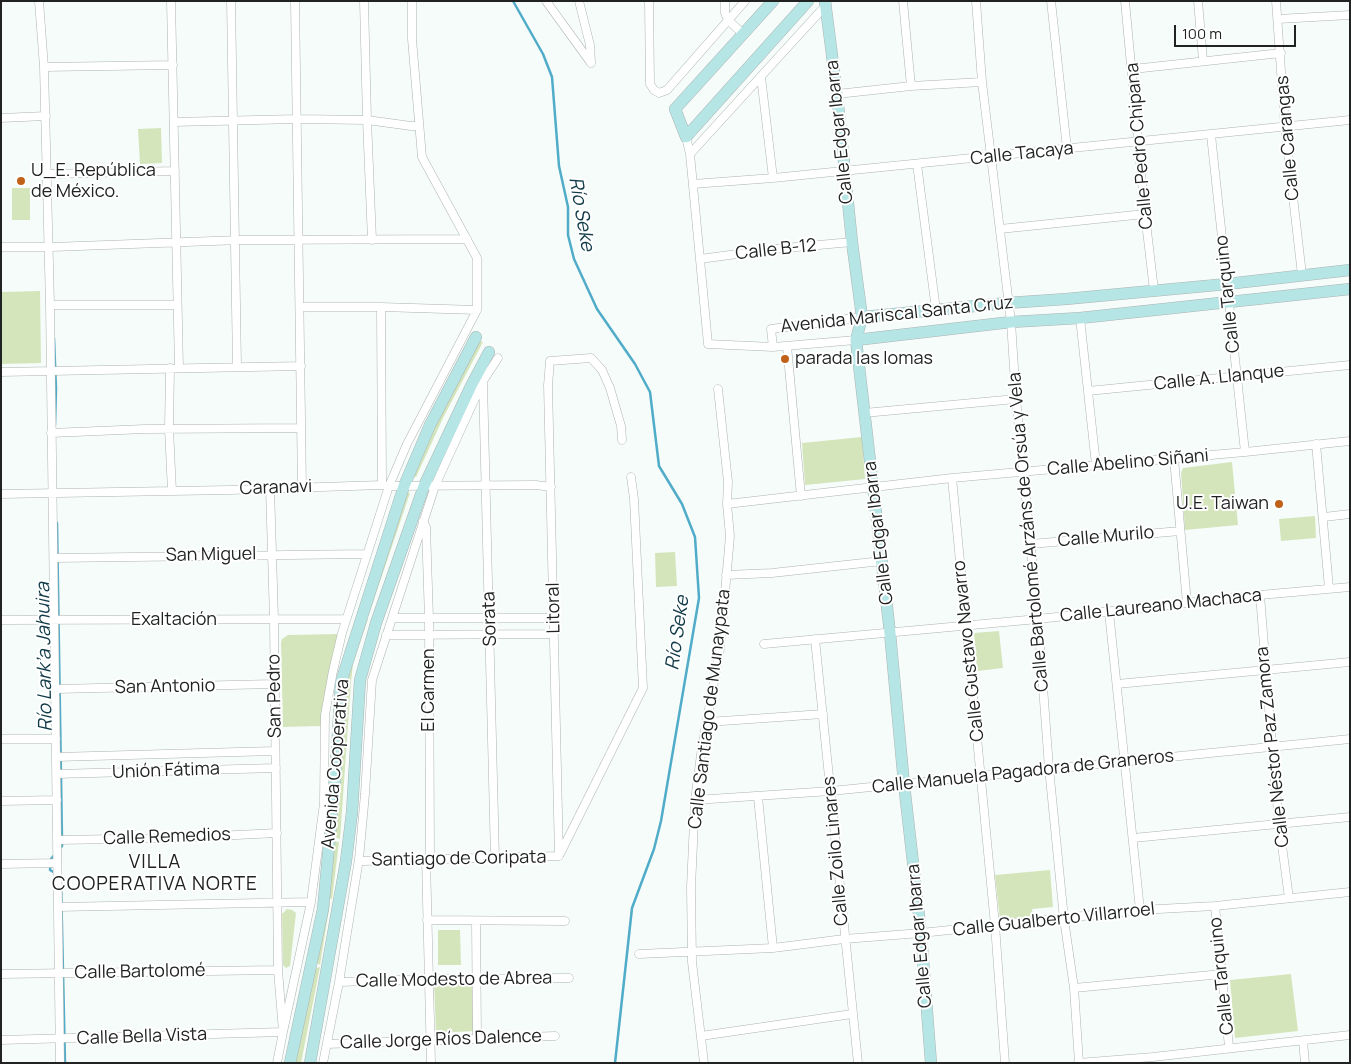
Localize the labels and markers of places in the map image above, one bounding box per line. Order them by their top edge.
place label: U_E. República de México. [31,160,156,202]
marker: U_E. República de México. [15,175,27,187]
place label: parada las lomas [795,348,933,370]
marker: parada las lomas [779,353,791,365]
place label: U.E. Taiwan [1176,493,1269,515]
marker: U.E. Taiwan [1273,498,1285,510]

